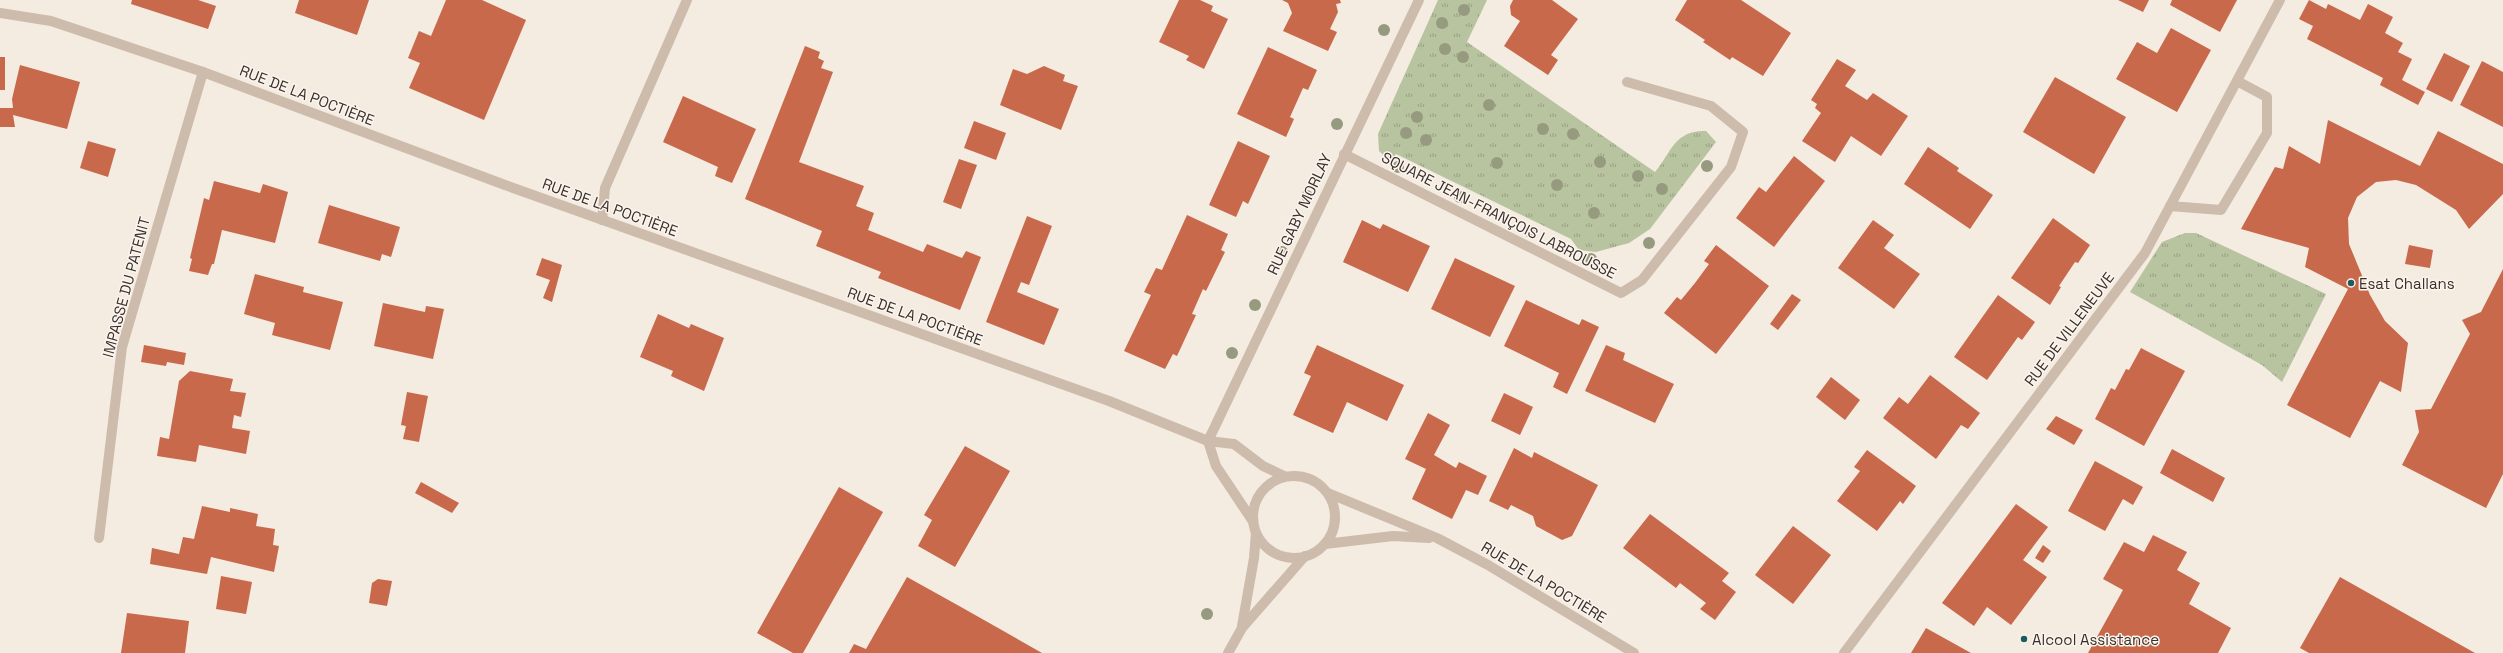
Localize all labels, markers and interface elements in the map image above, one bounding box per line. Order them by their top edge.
street label: RUE DE LA POCTIÈRE [237,61,377,129]
street label: SQUARE JEAN-FRANÇOIS LABROUSSE [1378,147,1620,283]
street label: RUE GABY MORLAY [1263,150,1335,278]
street label: RUE DE LA POCTIÈRE [540,174,680,240]
street label: IMPASSE DU PATENIT [98,214,154,359]
street label: RUE DE VILLENEUVE [2020,268,2118,390]
place label: Esat Challans [2359,274,2455,293]
marker: Esat Challans [2346,278,2356,288]
street label: RUE DE LA POCTIÈRE [845,283,985,349]
street label: RUE DE LA POCTIÈRE [1478,537,1610,627]
place label: Alcool Assistance [2032,630,2159,649]
marker: Alcool Assistance [2019,634,2029,644]

